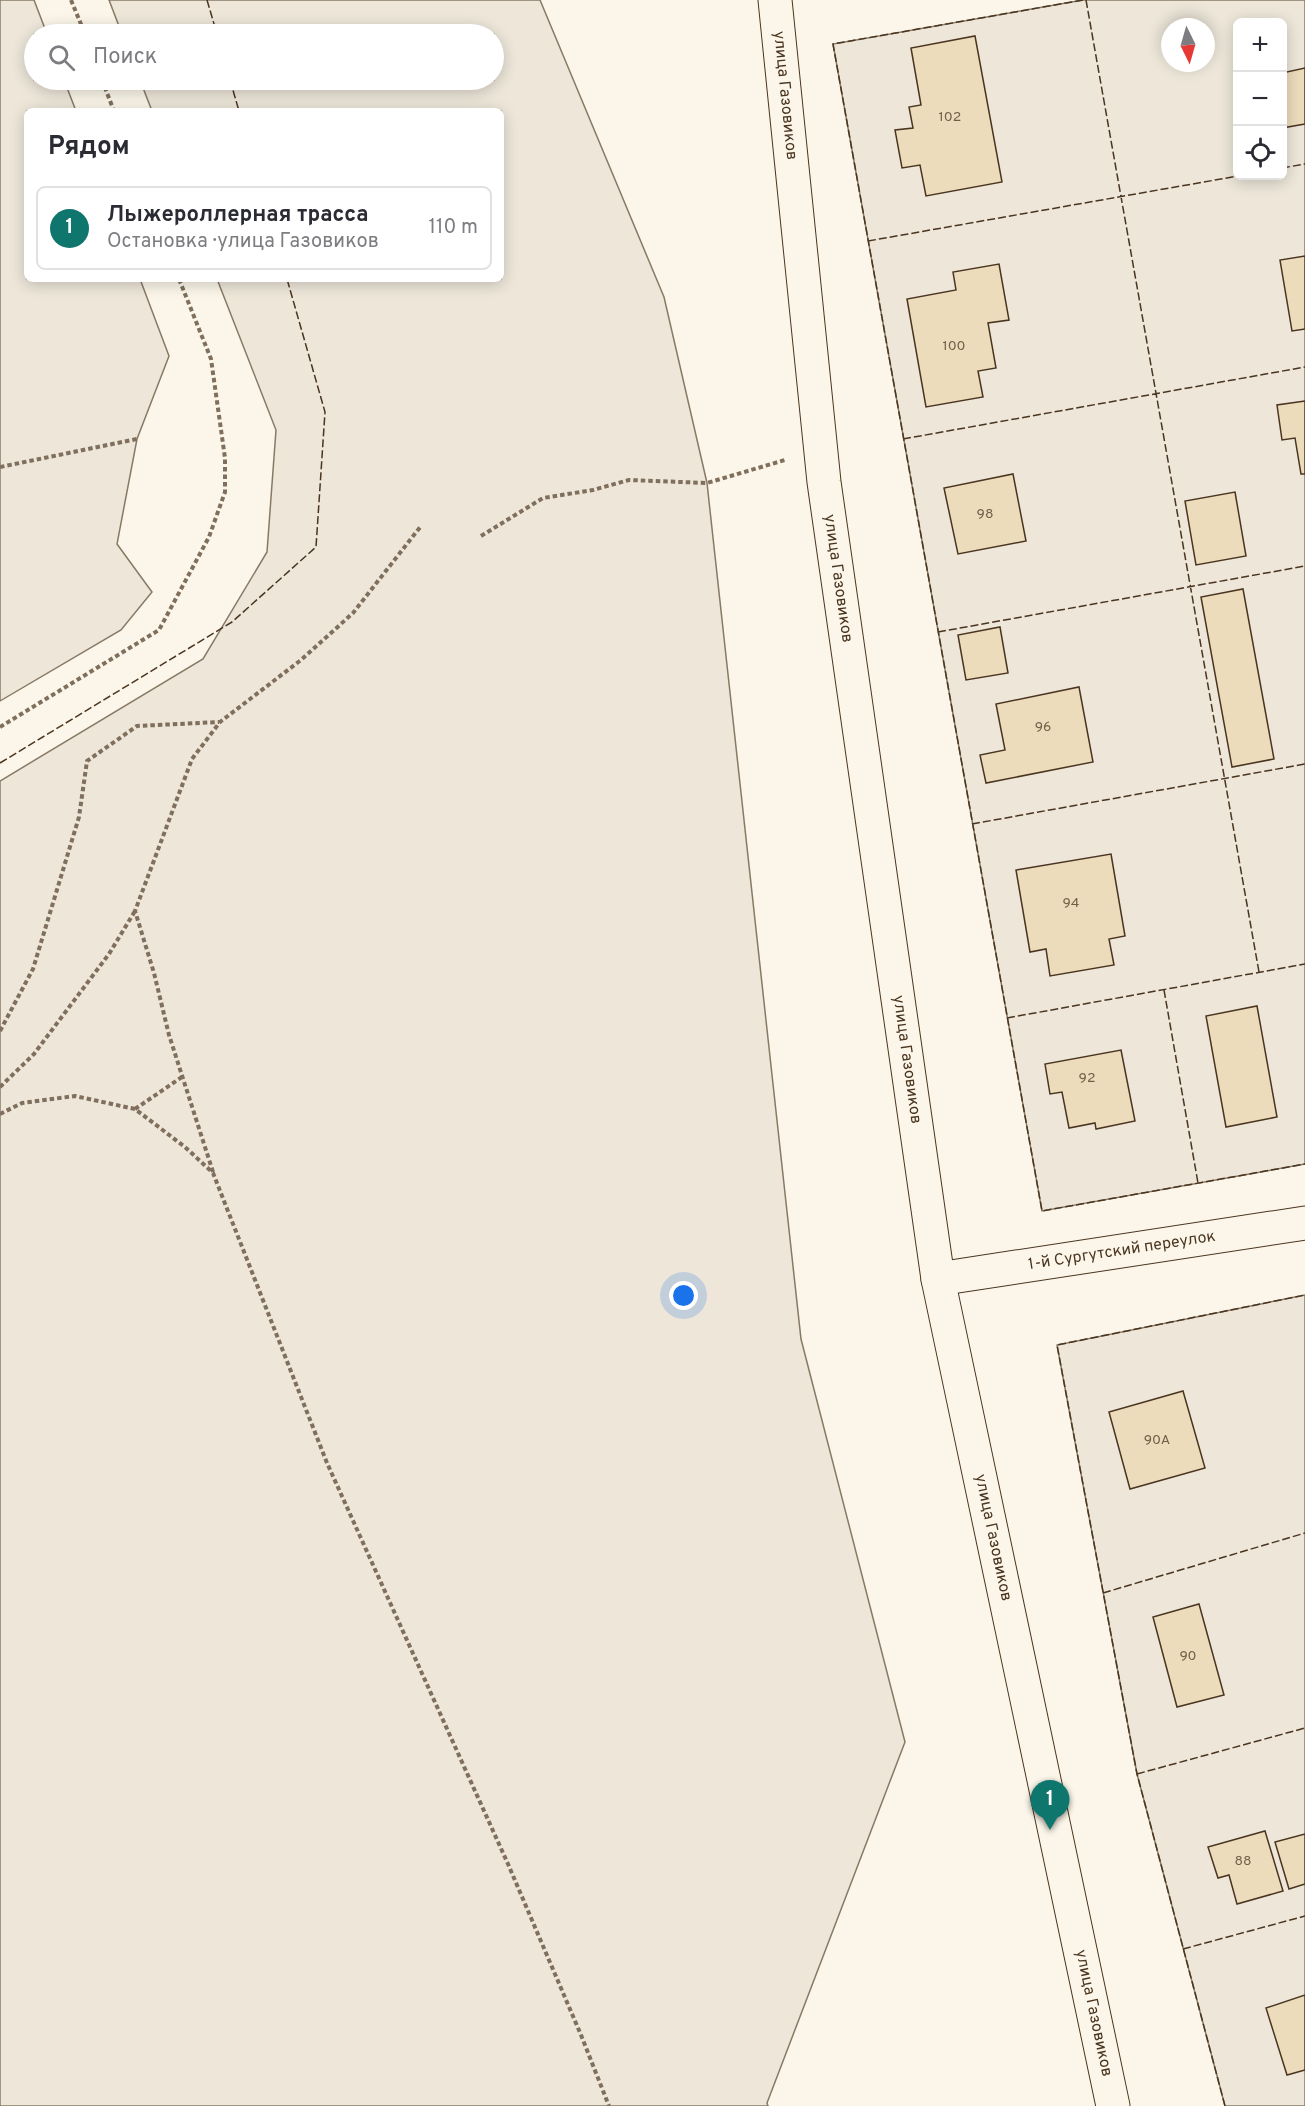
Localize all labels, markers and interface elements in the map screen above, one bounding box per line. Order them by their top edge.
north arrow [1161,18,1215,72]
map controls [1233,18,1287,180]
button: + [1233,18,1287,72]
search box [24,24,504,90]
street label: улица Газовиков [768,30,801,161]
icon: search [45,41,78,74]
text: Поиск [93,44,157,71]
button: − [1233,72,1287,126]
house number: 102 [939,109,961,126]
button: locate [1233,126,1287,180]
text: Рядом [48,131,130,164]
text: Лыжероллерная трасса [107,202,369,229]
text: 1 [66,215,74,241]
text: 110 m [429,215,478,241]
text: Остановка · улица Газовиков [107,229,379,255]
house number: 100 [942,338,966,355]
house number: 98 [977,506,993,523]
street label: улица Газовиков [819,513,857,644]
house number: 96 [1035,719,1051,736]
house number: 94 [1062,895,1080,912]
street label: улица Газовиков [888,994,926,1125]
house number: 92 [1079,1070,1095,1087]
street label: 1-й Сургутский переулок [1027,1227,1217,1275]
your location [669,1281,698,1310]
house number: 90А [1144,1432,1170,1449]
street label: улица Газовиков [970,1472,1016,1603]
house number: 90 [1179,1648,1197,1665]
pin: 1 [1030,1780,1070,1830]
house number: 88 [1234,1853,1252,1870]
street label: улица Газовиков [1070,1948,1117,2079]

